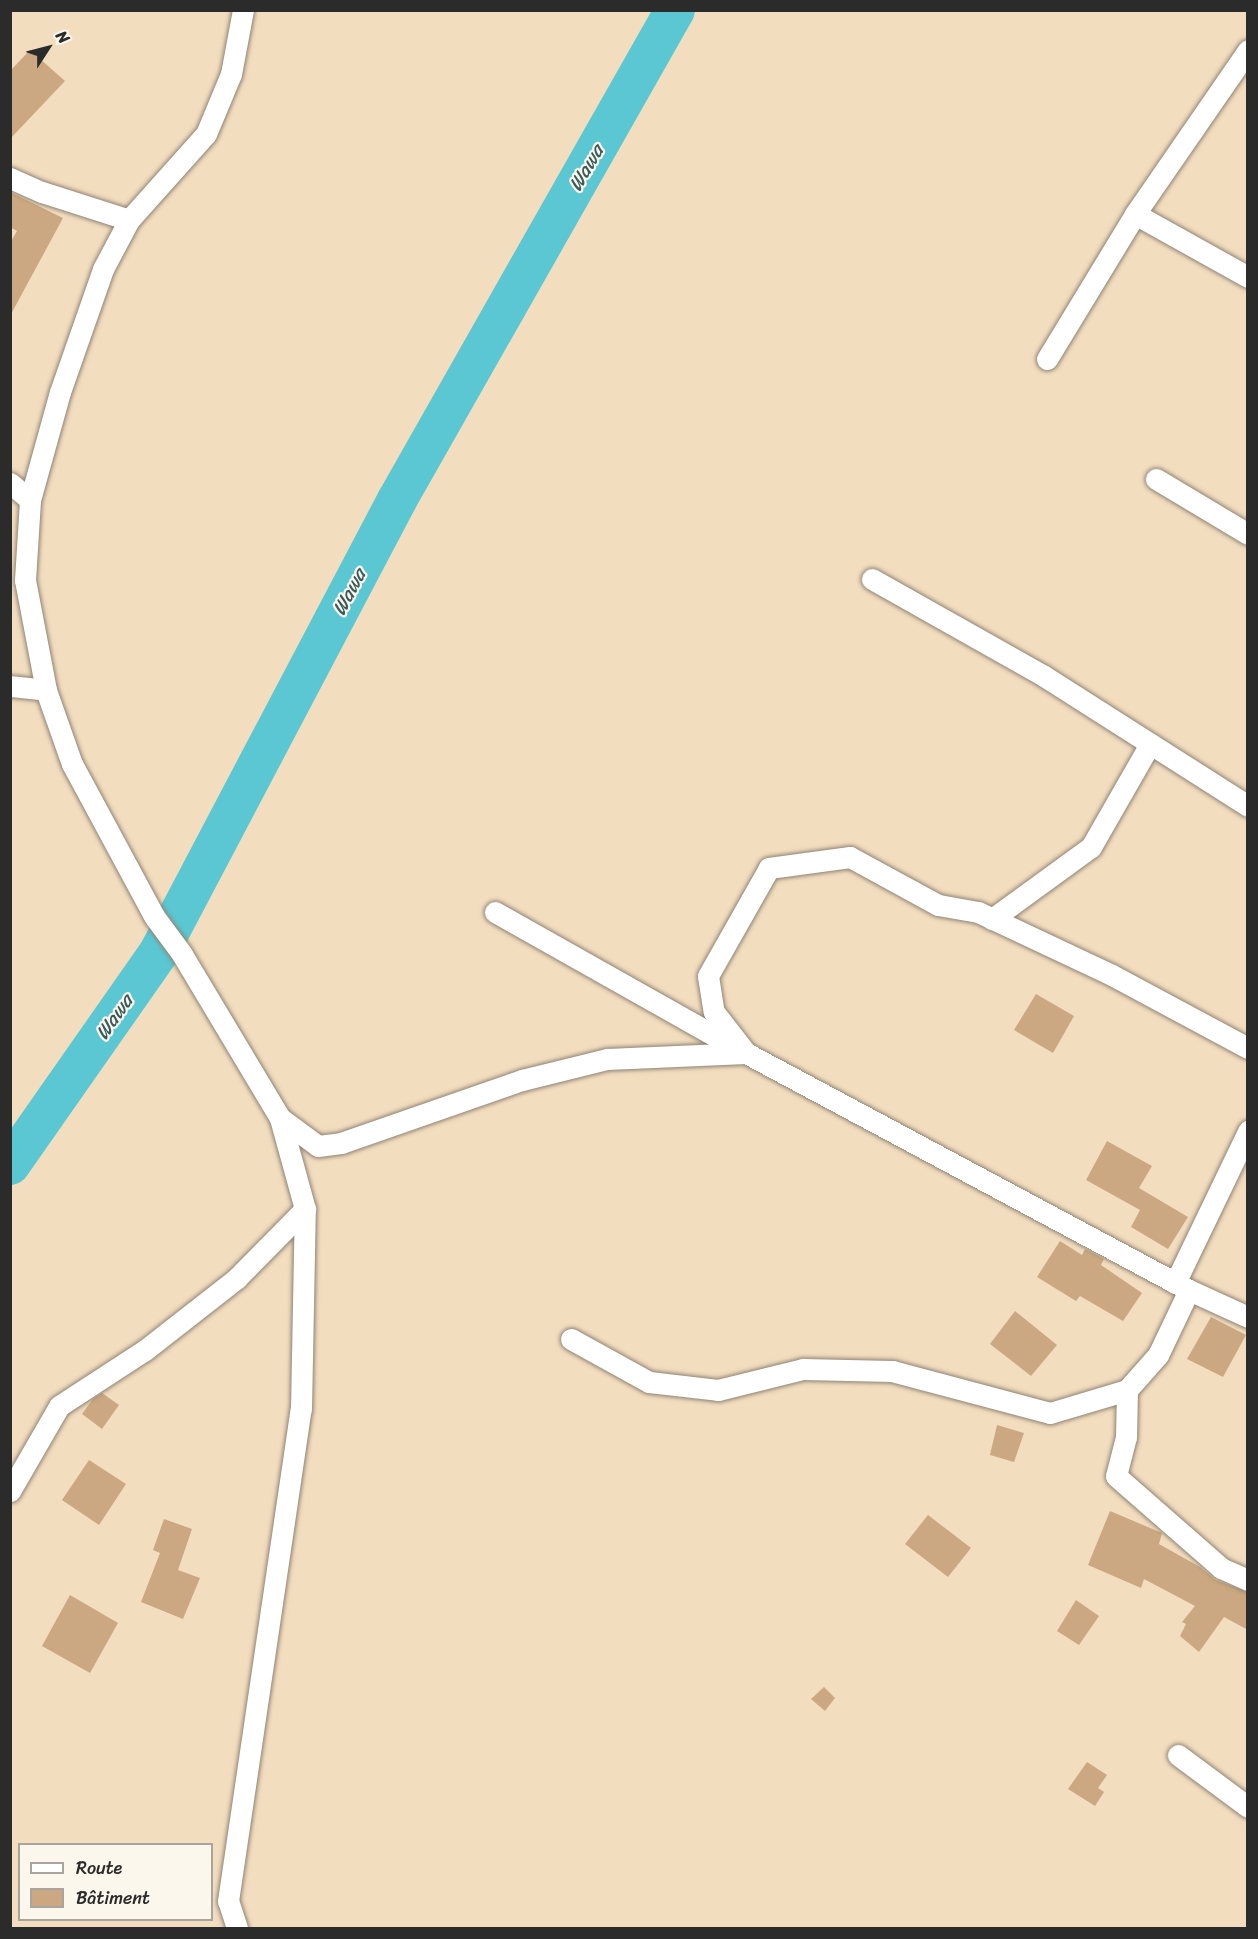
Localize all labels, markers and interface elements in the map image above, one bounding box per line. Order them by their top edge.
north arrow [18,18,78,78]
text: N [48,24,78,50]
water label: Wawa [563,141,609,195]
water label: Wawa [327,565,371,619]
water label: Wawa [90,990,138,1044]
legend [18,1843,213,1921]
text: Route [76,1852,122,1884]
text: Bâtiment [76,1882,150,1914]

